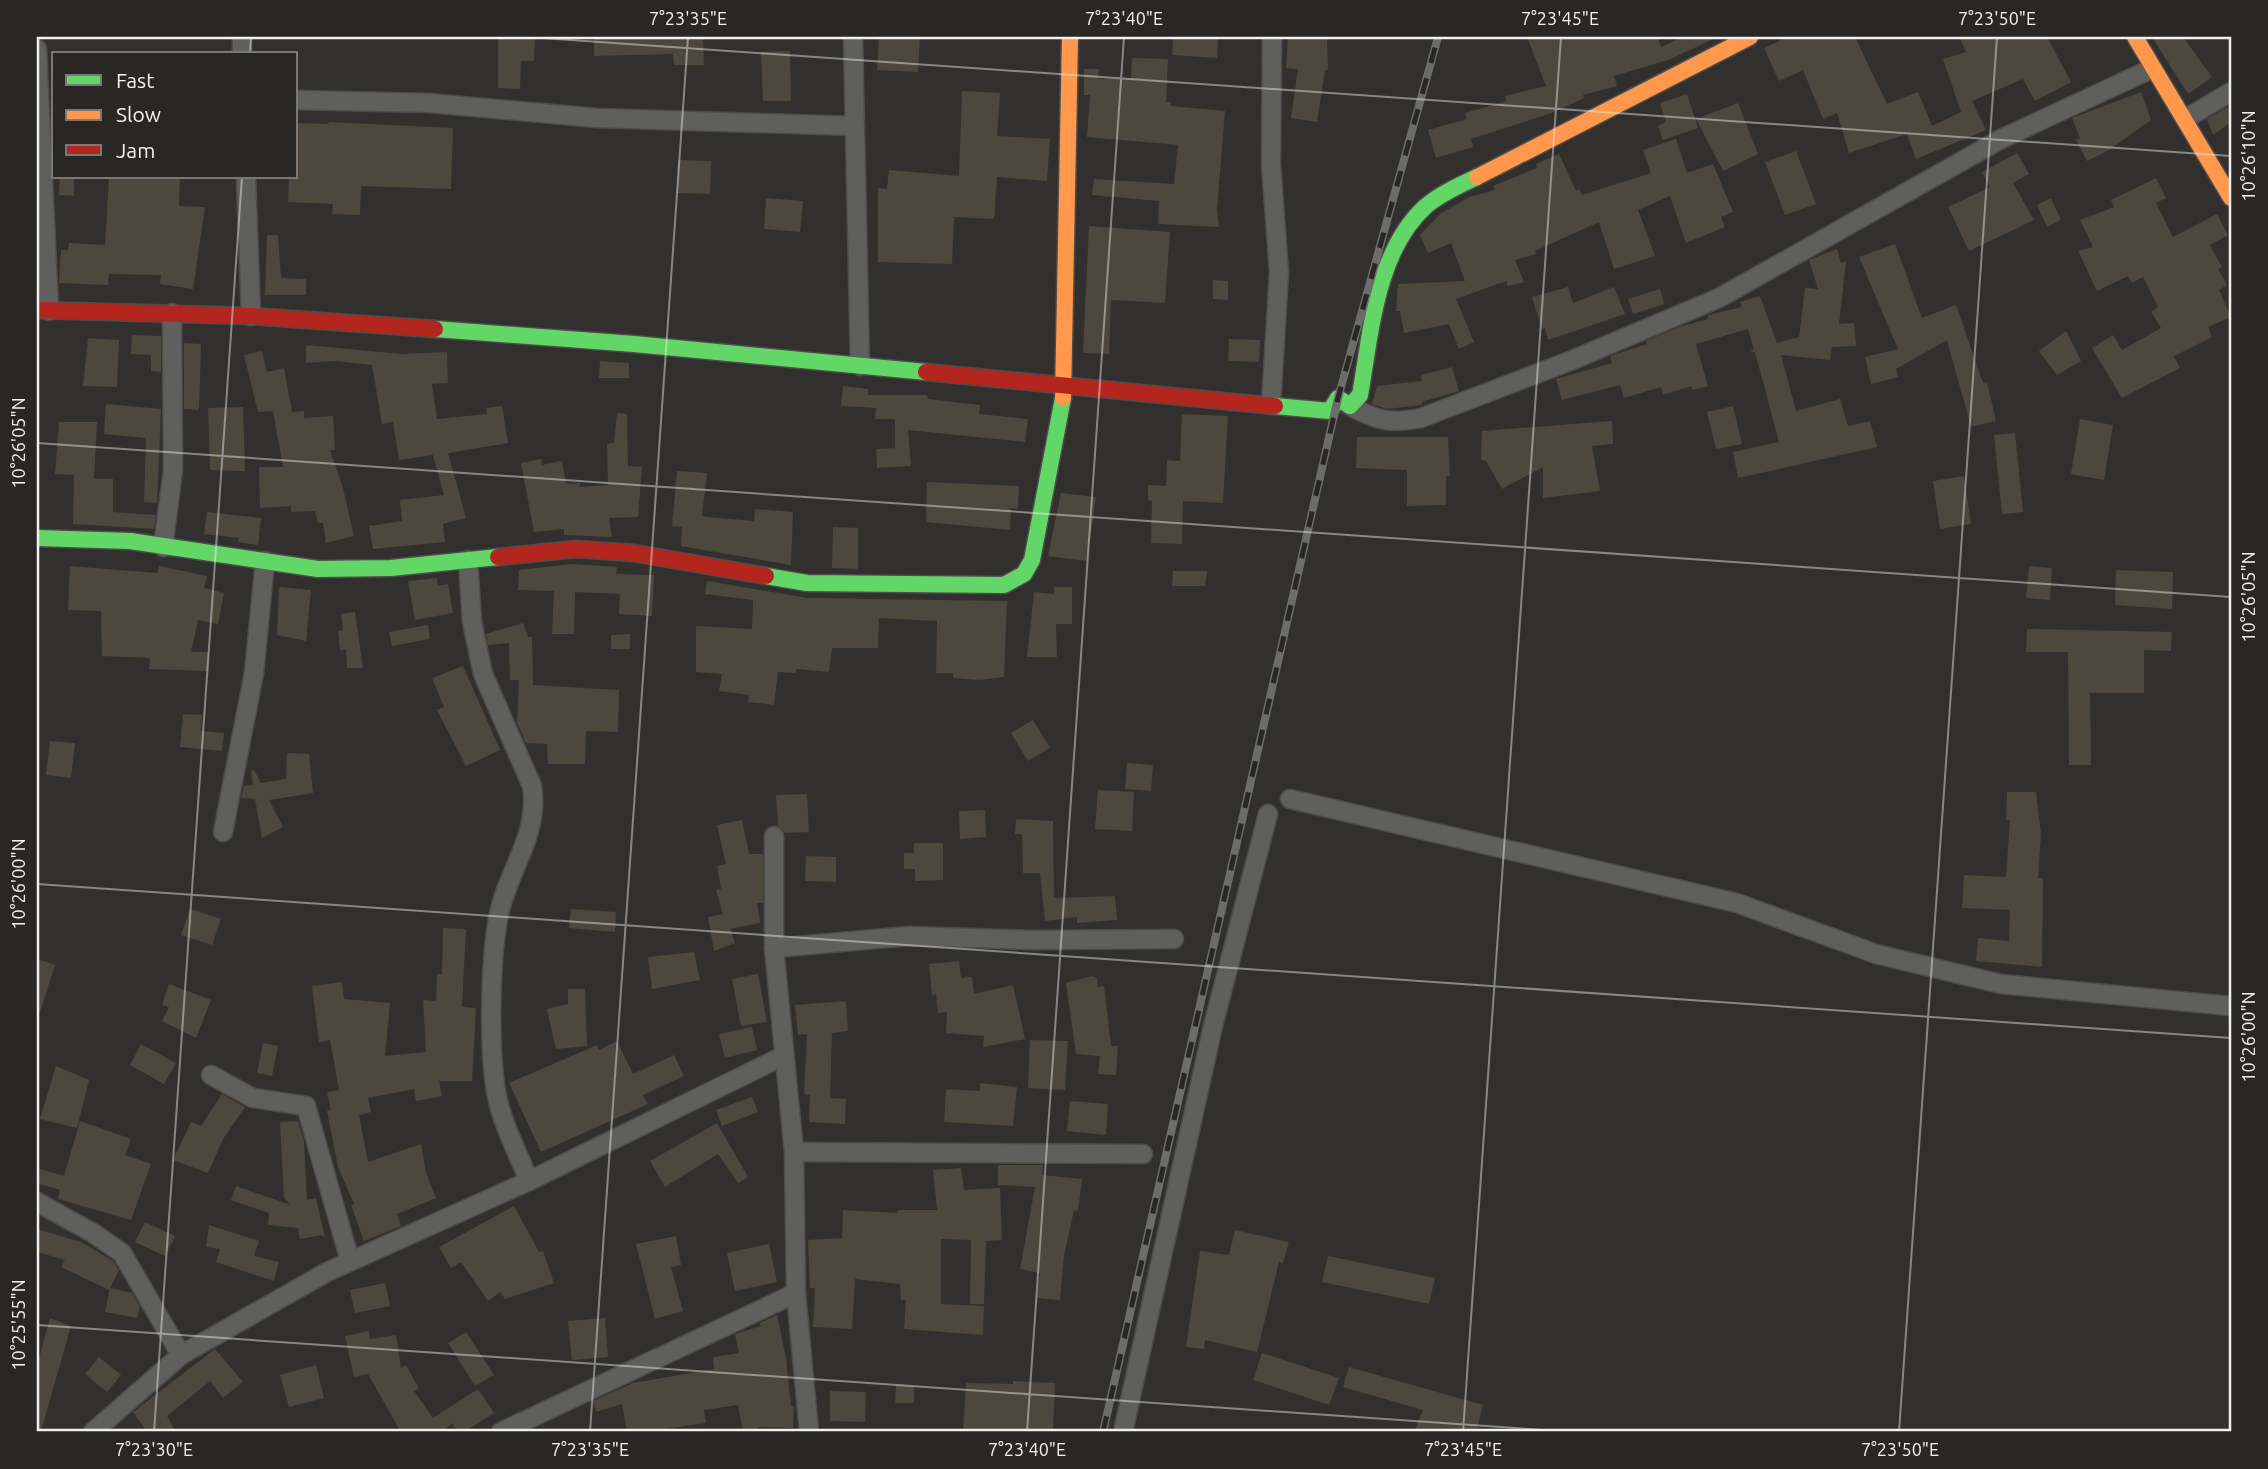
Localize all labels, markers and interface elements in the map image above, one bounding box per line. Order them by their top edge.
text: 7°23'35"E [649,8,727,28]
text: 7°23'40"E [1085,8,1163,28]
text: 7°23'45"E [1521,8,1599,28]
text: 7°23'50"E [1958,8,2036,28]
legend [52,52,298,178]
text: Fast [116,68,154,92]
text: Slow [116,102,161,126]
text: 10°26'10"N [2238,110,2258,202]
text: Jam [116,138,155,162]
text: 10°26'05"N [8,397,28,489]
text: 10°26'05"N [2238,551,2258,643]
text: 10°26'00"N [8,838,28,930]
text: 10°26'00"N [2238,991,2258,1083]
text: 10°25'55"N [8,1279,28,1371]
text: 7°23'30"E [115,1439,193,1459]
text: 7°23'35"E [551,1439,629,1459]
text: 7°23'40"E [988,1439,1066,1459]
text: 7°23'45"E [1424,1439,1502,1459]
text: 7°23'50"E [1861,1439,1939,1459]

